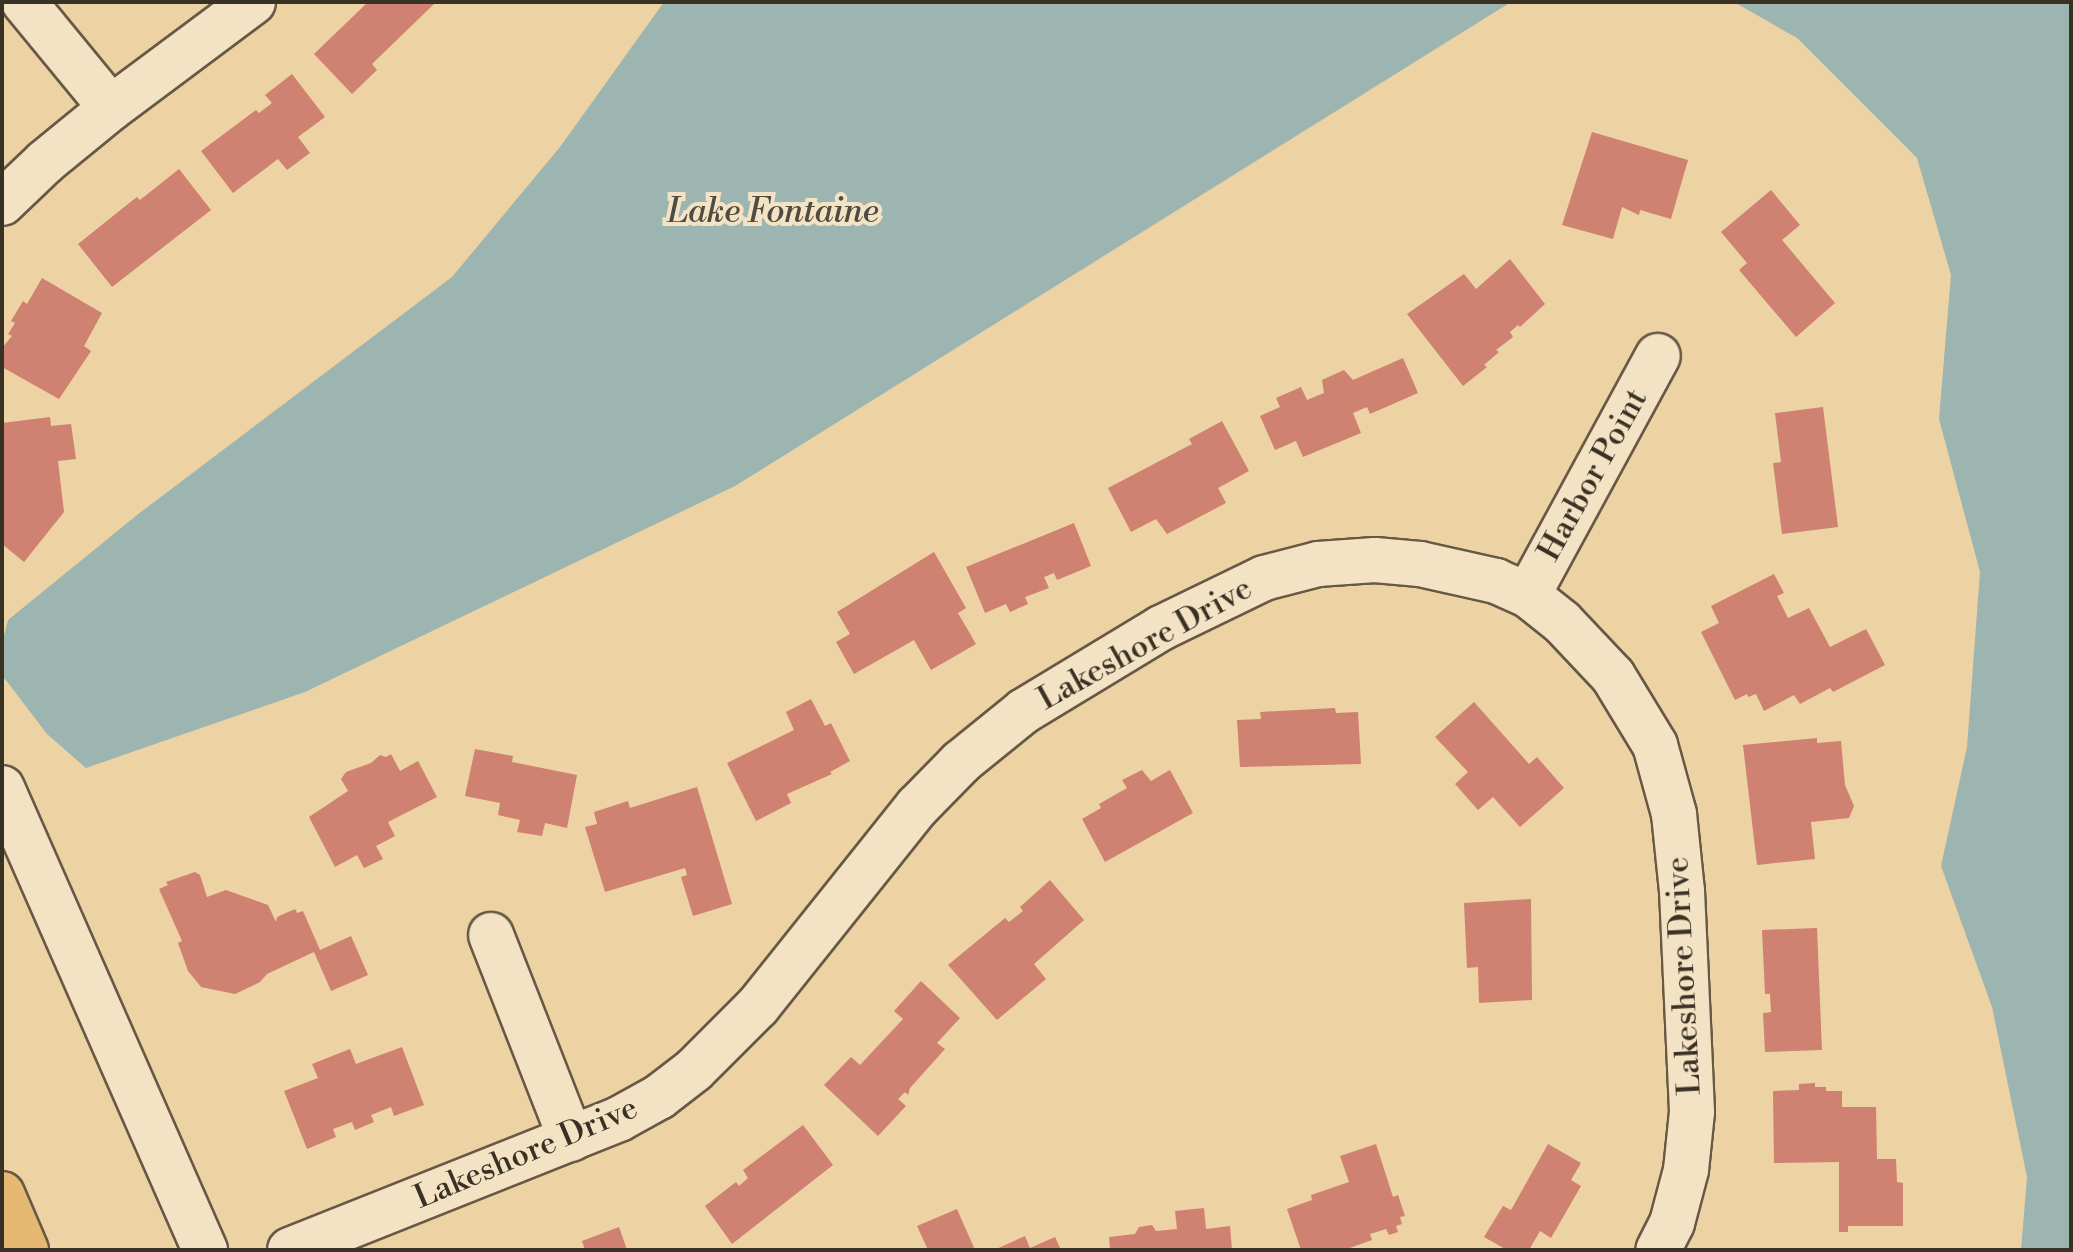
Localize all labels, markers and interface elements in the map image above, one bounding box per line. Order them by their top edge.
water label: Lake Fontaine [667,193,879,233]
street label: Harbor Point [1530,382,1656,568]
street label: Lakeshore Drive [1031,569,1259,719]
street label: Lakeshore Drive [1659,856,1709,1096]
street label: Lakeshore Drive [409,1089,643,1217]

